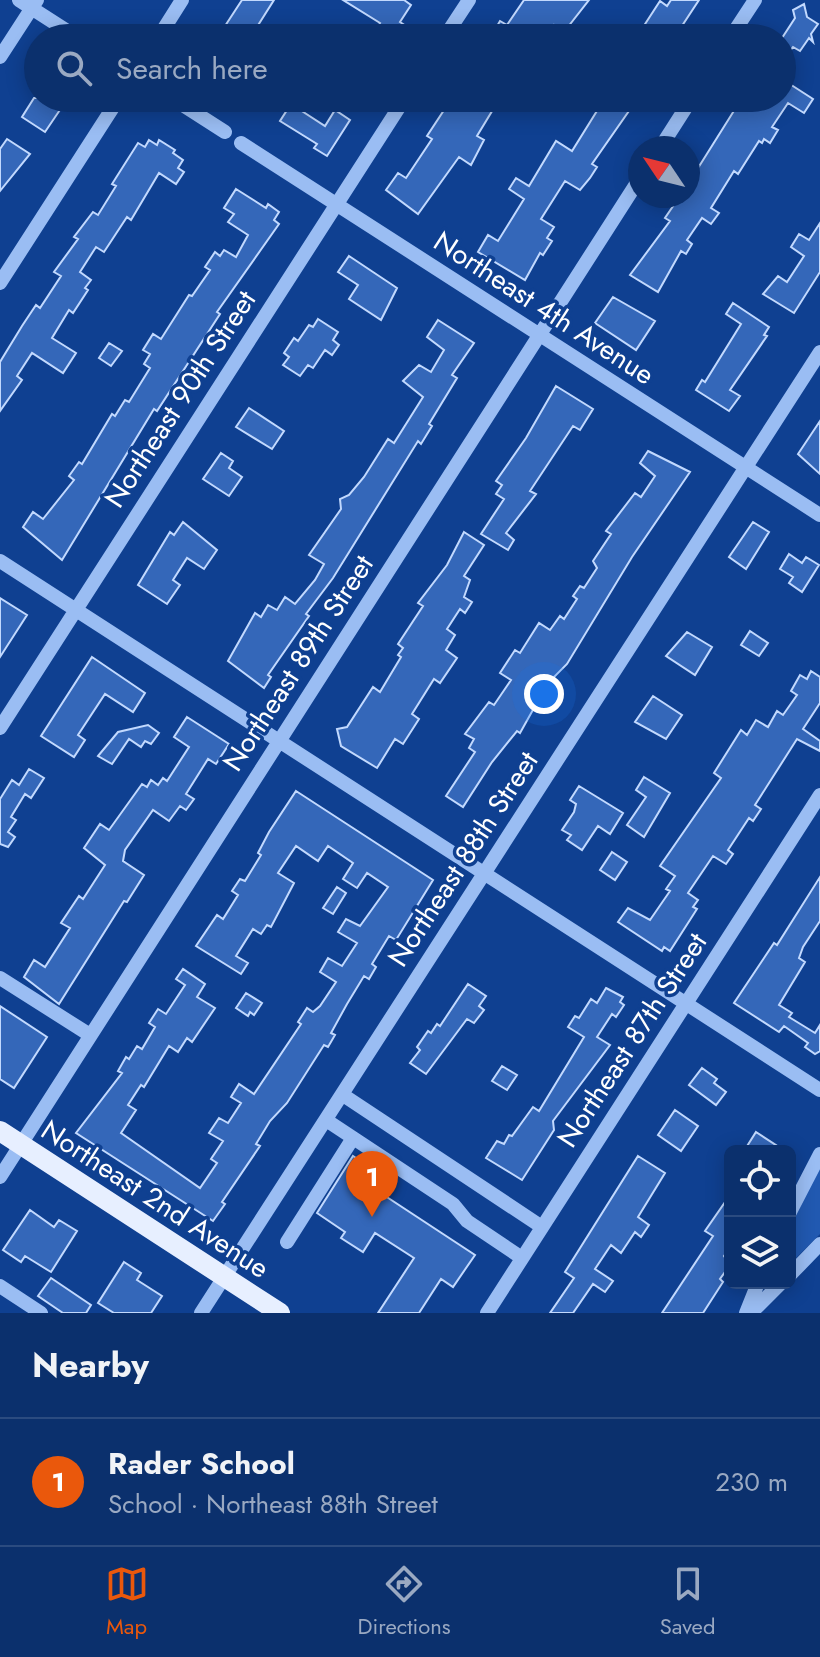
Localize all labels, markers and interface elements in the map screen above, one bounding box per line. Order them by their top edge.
search box [24,24,796,112]
icon: search [52,46,96,90]
text: Search here [116,47,268,90]
north arrow [628,136,700,208]
street label: Northeast 4th Avenue [426,221,662,395]
street label: Northeast 90th Street [94,282,266,516]
street label: Northeast 89th Street [213,547,384,779]
your location [524,674,564,714]
street label: Northeast 88th Street [378,743,548,975]
street label: Northeast 87th Street [547,924,717,1155]
street label: Northeast 2nd Avenue [33,1110,277,1288]
map controls [724,1145,796,1289]
button: locate [724,1145,796,1217]
pin: 1 [346,1151,398,1217]
button: layers [724,1217,796,1289]
text: Nearby [32,1341,149,1390]
text: Rader School [108,1442,295,1485]
text: 1 [51,1463,65,1501]
text: 230 m [715,1463,788,1501]
text: School · Northeast 88th Street [108,1485,438,1523]
tab: Map [105,1562,149,1642]
tab: Directions [358,1562,451,1642]
tab: Saved [660,1562,715,1642]

